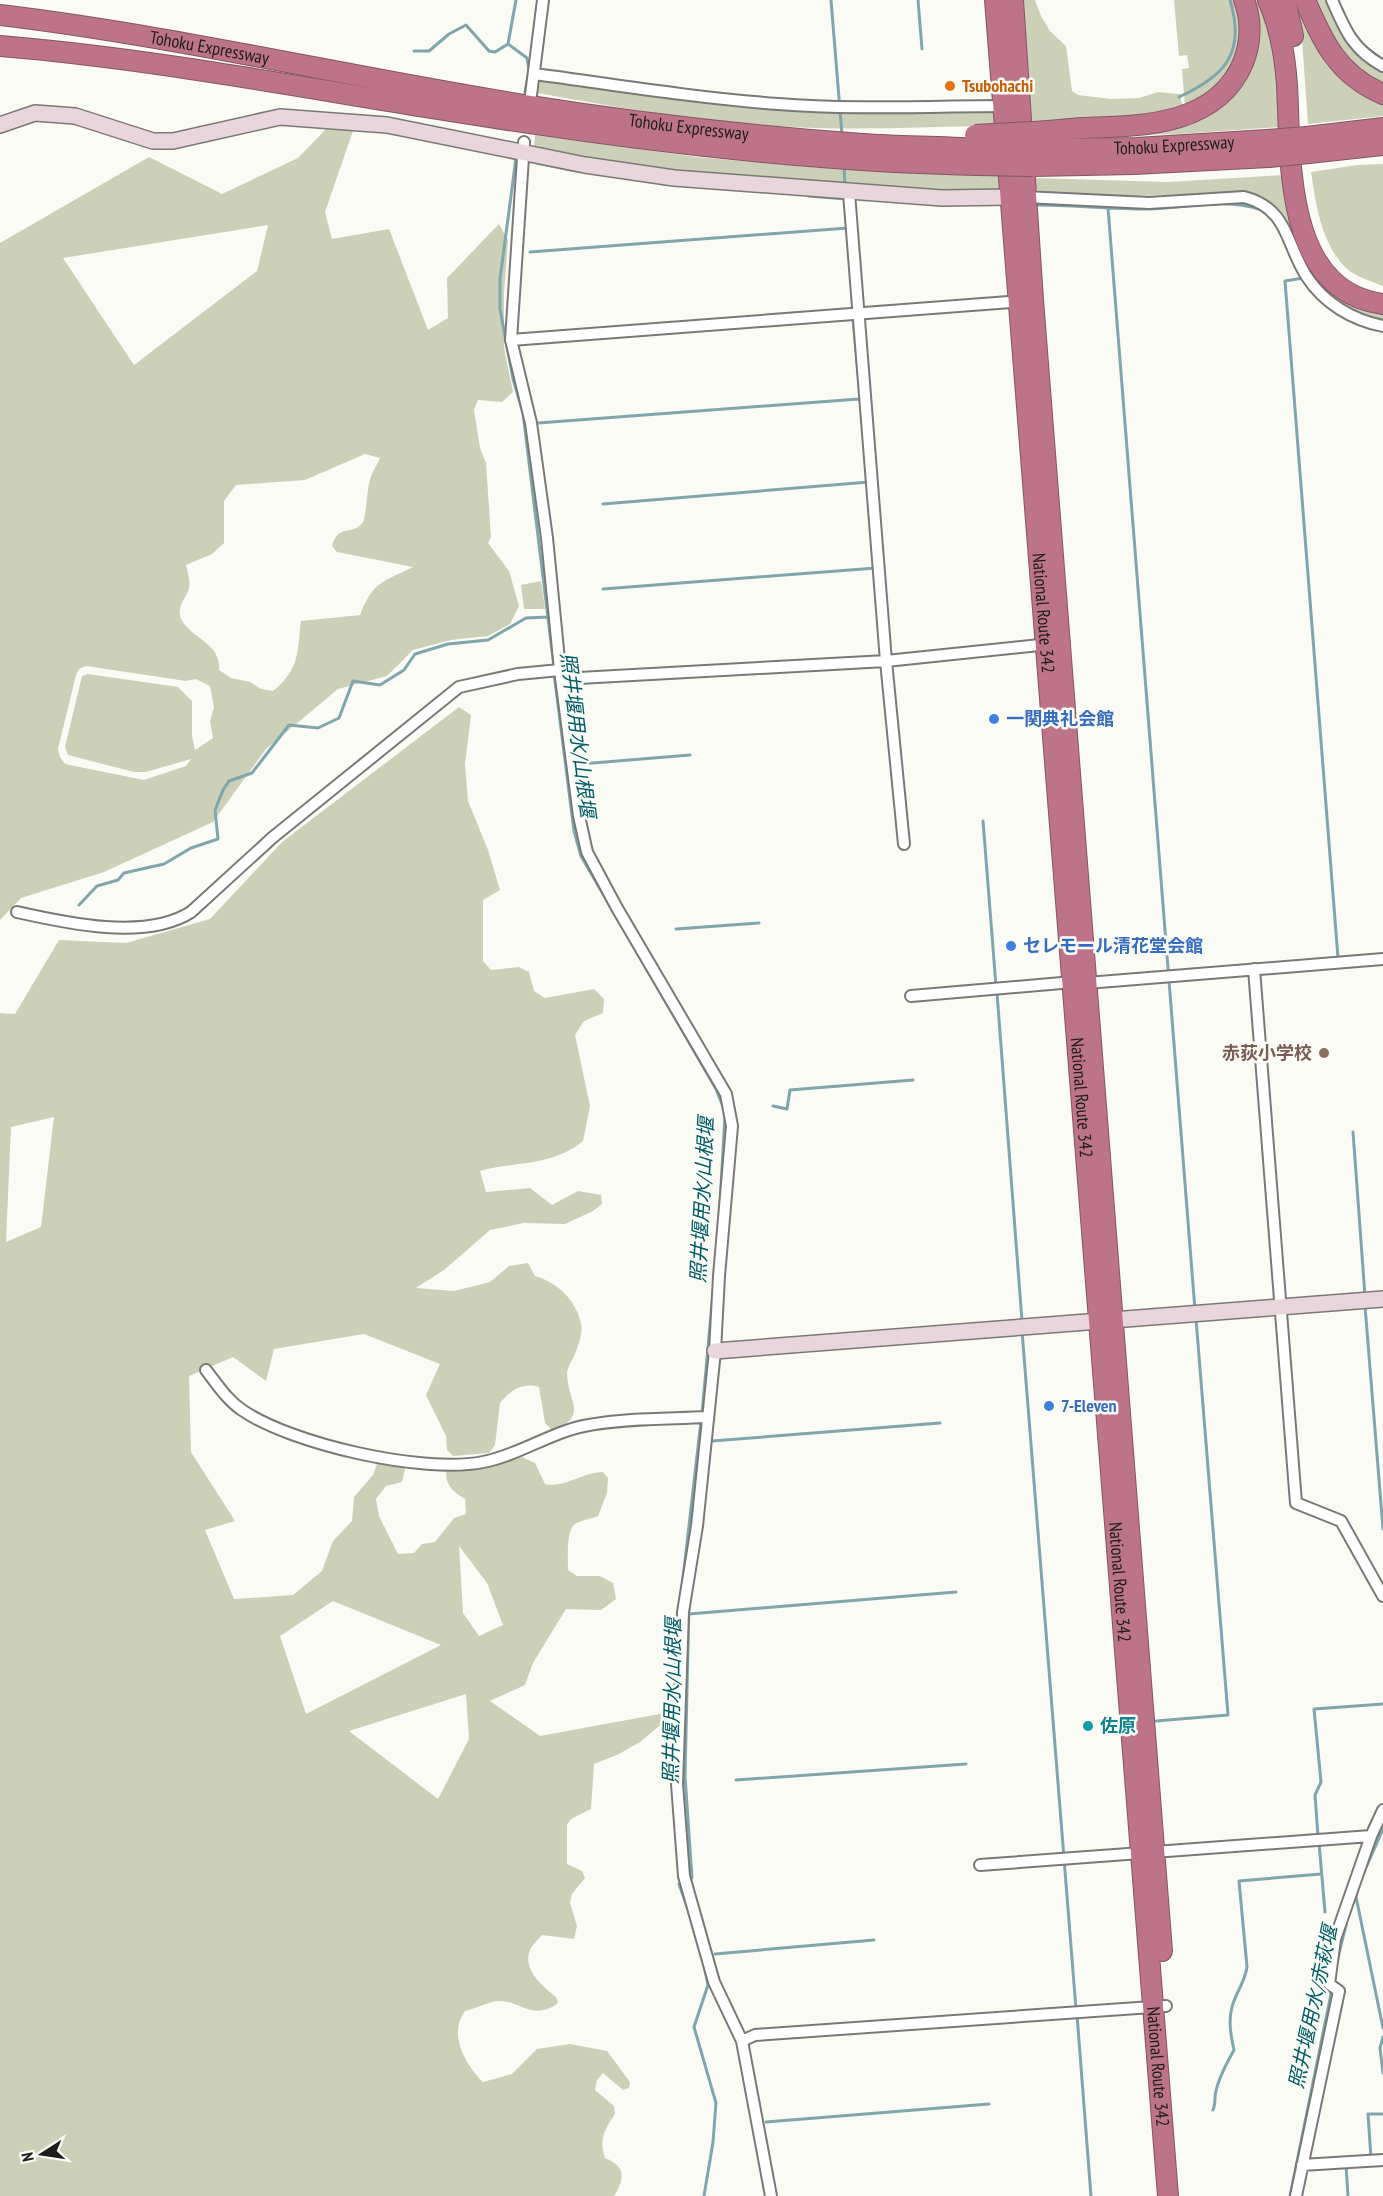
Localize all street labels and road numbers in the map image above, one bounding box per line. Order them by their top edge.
street label: Tohoku Expressway [148,25,271,69]
street label: Tohoku Expressway [627,108,750,145]
street label: Tohoku Expressway [1114,130,1235,159]
street label: National Route 342 [1028,552,1060,674]
street label: National Route 342 [1066,1037,1098,1159]
street label: National Route 342 [1104,1521,1136,1643]
street label: National Route 342 [1142,2006,1175,2128]

